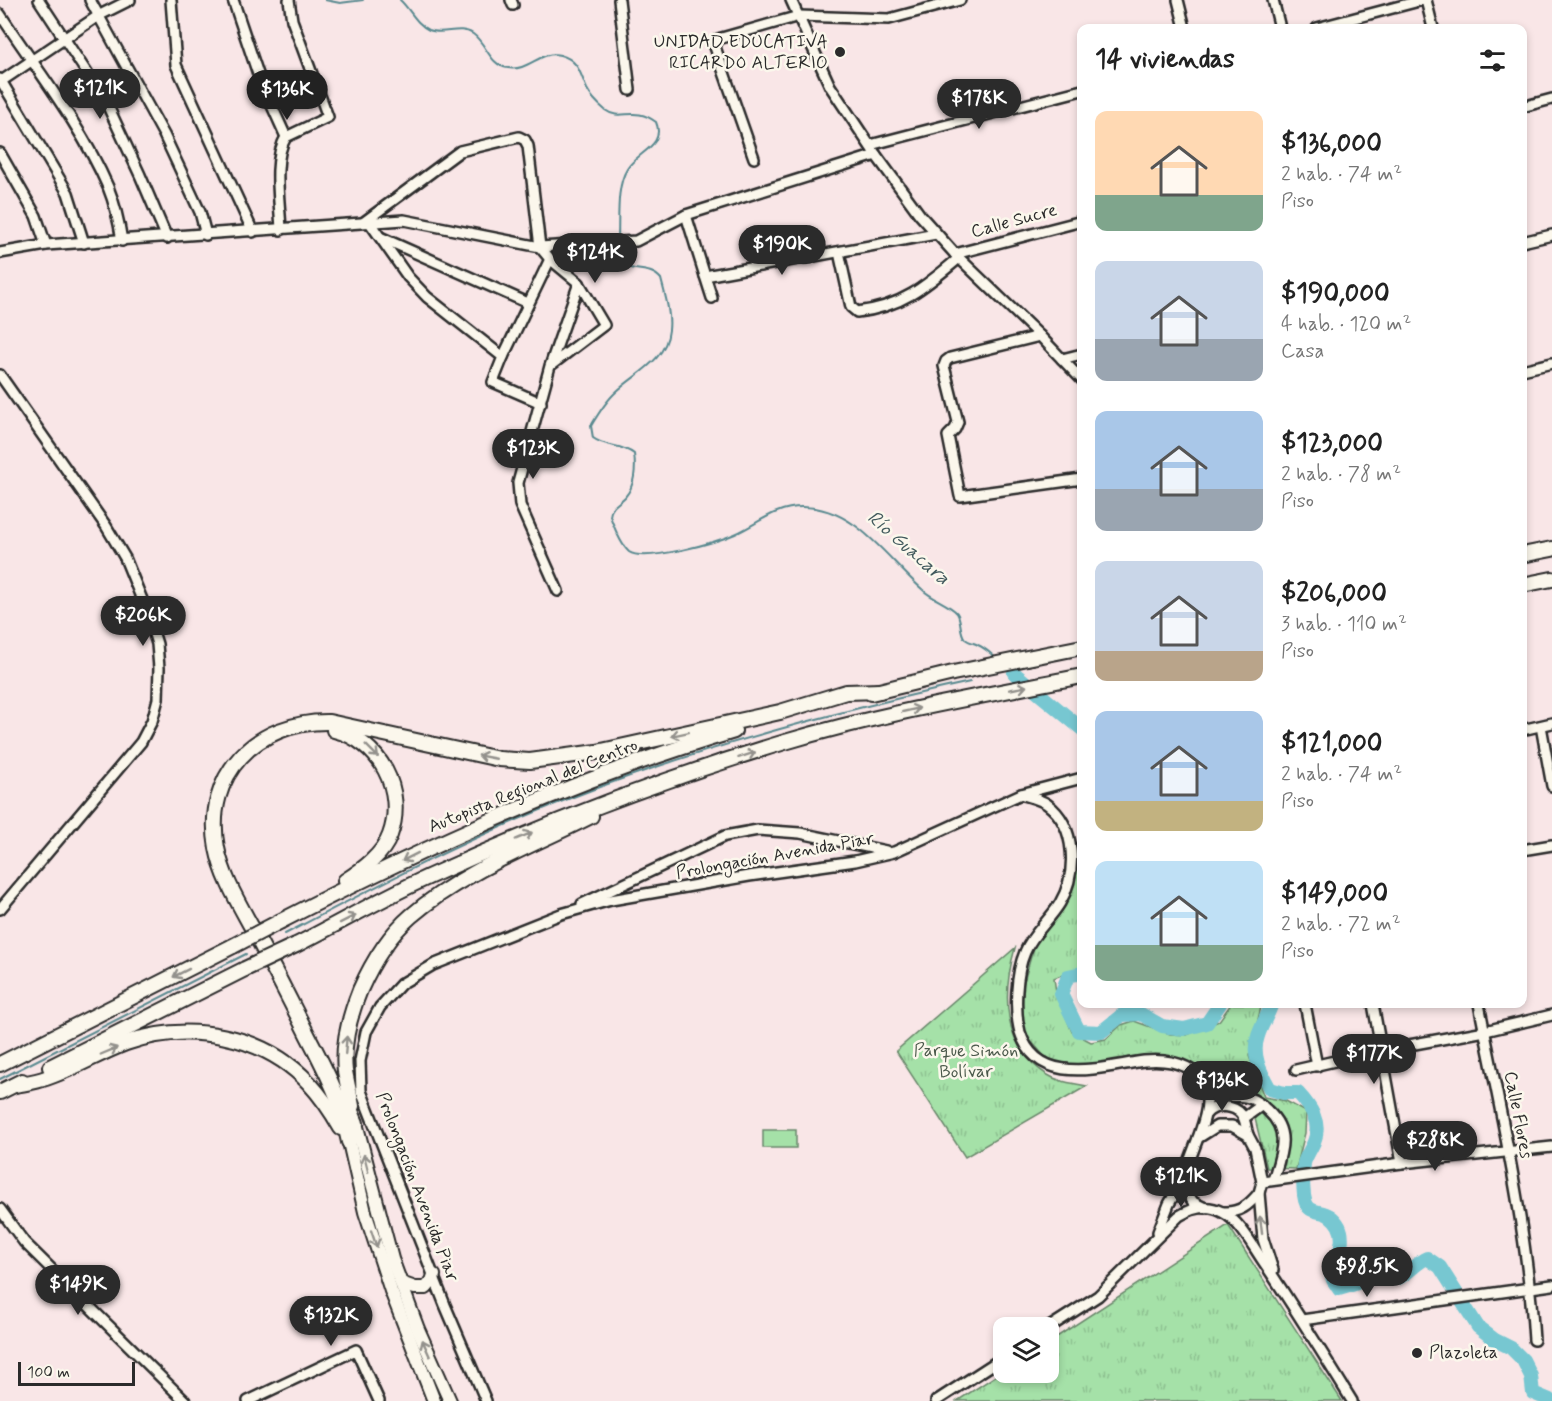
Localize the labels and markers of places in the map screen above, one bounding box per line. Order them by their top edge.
place label: UNIDAD EDUCATIVA RICARDO ALTERIO [654,30,828,75]
marker: UNIDAD EDUCATIVA RICARDO ALTERIO [833,45,847,59]
pin: $121K [58,69,142,120]
pin: $136K [245,70,329,121]
pin: $178K [937,79,1021,130]
pin: $190K [740,225,824,276]
pin: $124K [553,233,637,284]
pin: $123K [491,429,575,480]
pin: $206K [101,596,185,647]
pin: $177K [1332,1034,1416,1085]
pin: $136K [1180,1061,1264,1112]
pin: $288K [1393,1121,1477,1172]
pin: $121K [1139,1157,1223,1208]
pin: $98.5K [1318,1247,1416,1298]
pin: $149K [36,1265,120,1316]
pin: $132K [289,1296,373,1347]
place label: Plazoleta [1429,1341,1498,1365]
marker: Plazoleta [1410,1346,1424,1360]

